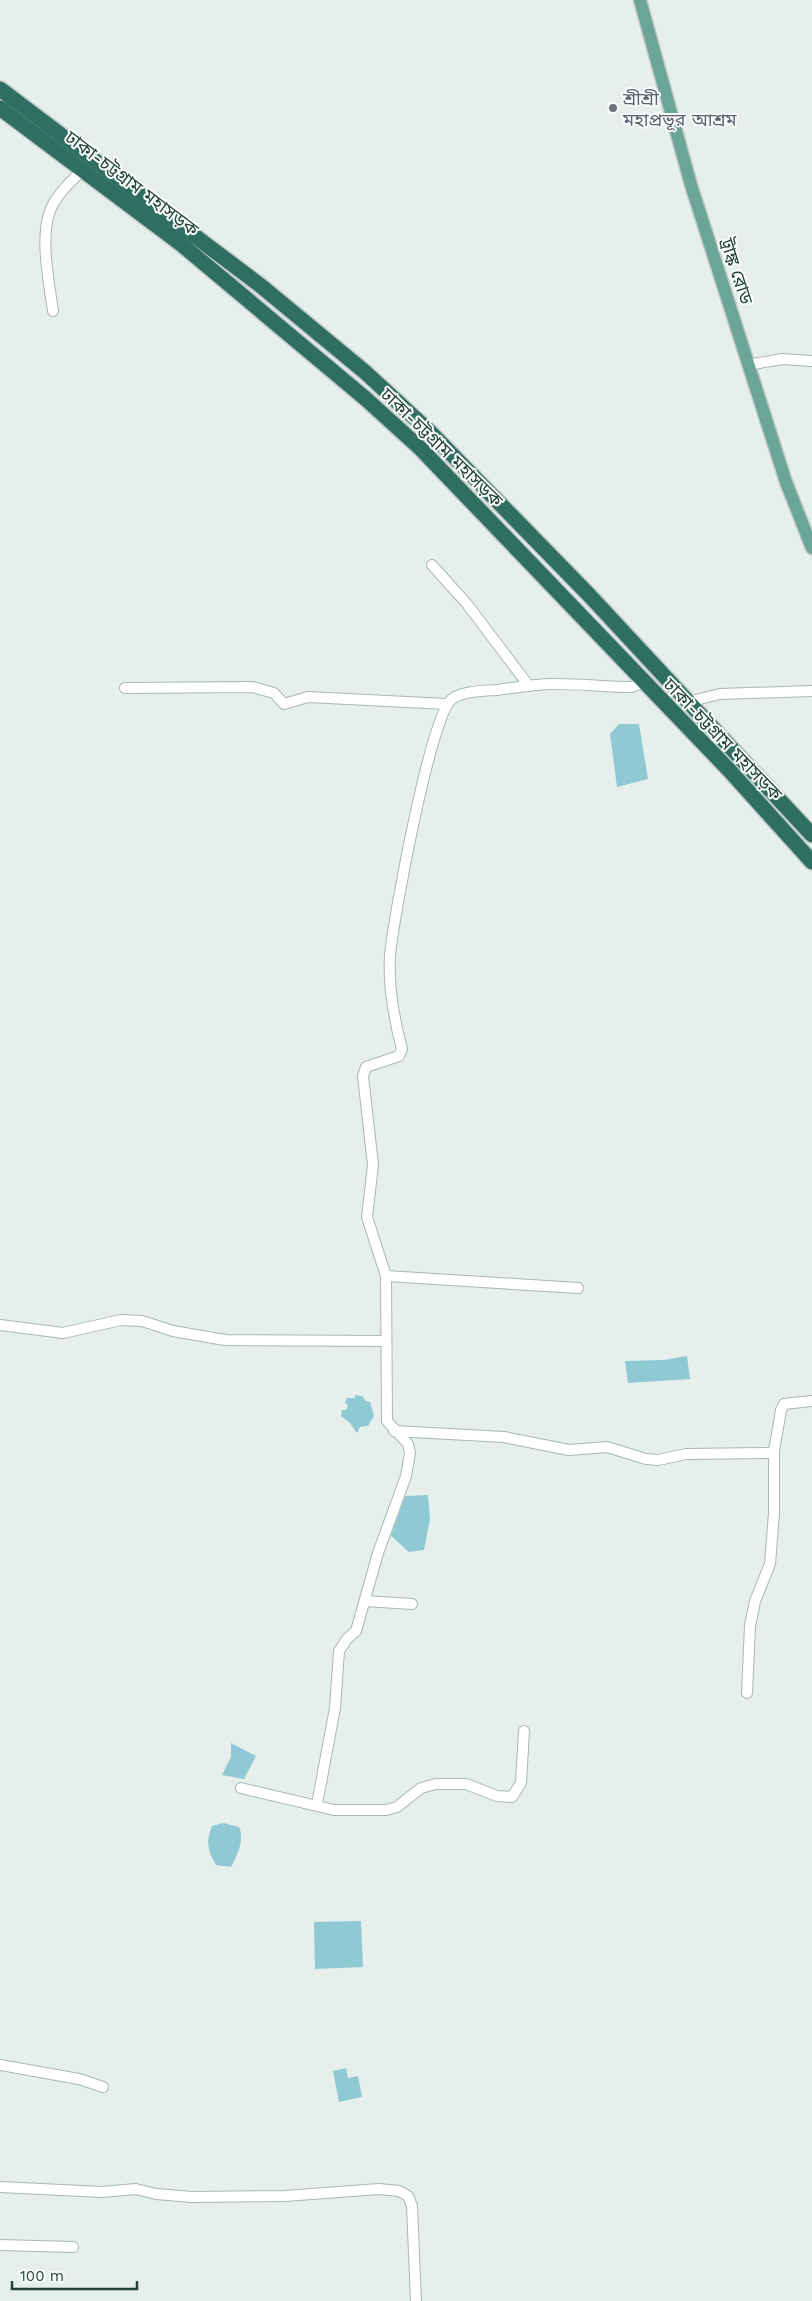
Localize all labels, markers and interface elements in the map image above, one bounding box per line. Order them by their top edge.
place label: শ্রীশ্রী মহাপ্রভূর আশ্রম [622,88,738,131]
marker: শ্রীশ্রী মহাপ্রভূর আশ্রম [607,102,619,114]
street label: ঢাকা-চট্টগ্রাম মহাসড়ক [60,125,203,240]
street label: ট্রাঙ্ক রোড [716,234,758,307]
street label: ঢাকা-চট্টগ্রাম মহাসড়ক [376,383,508,511]
street label: ঢাকা-চট্টগ্রাম মহাসড়ক [659,673,787,805]
scale bar [12,2258,138,2290]
text: 100 m [20,2267,64,2285]

